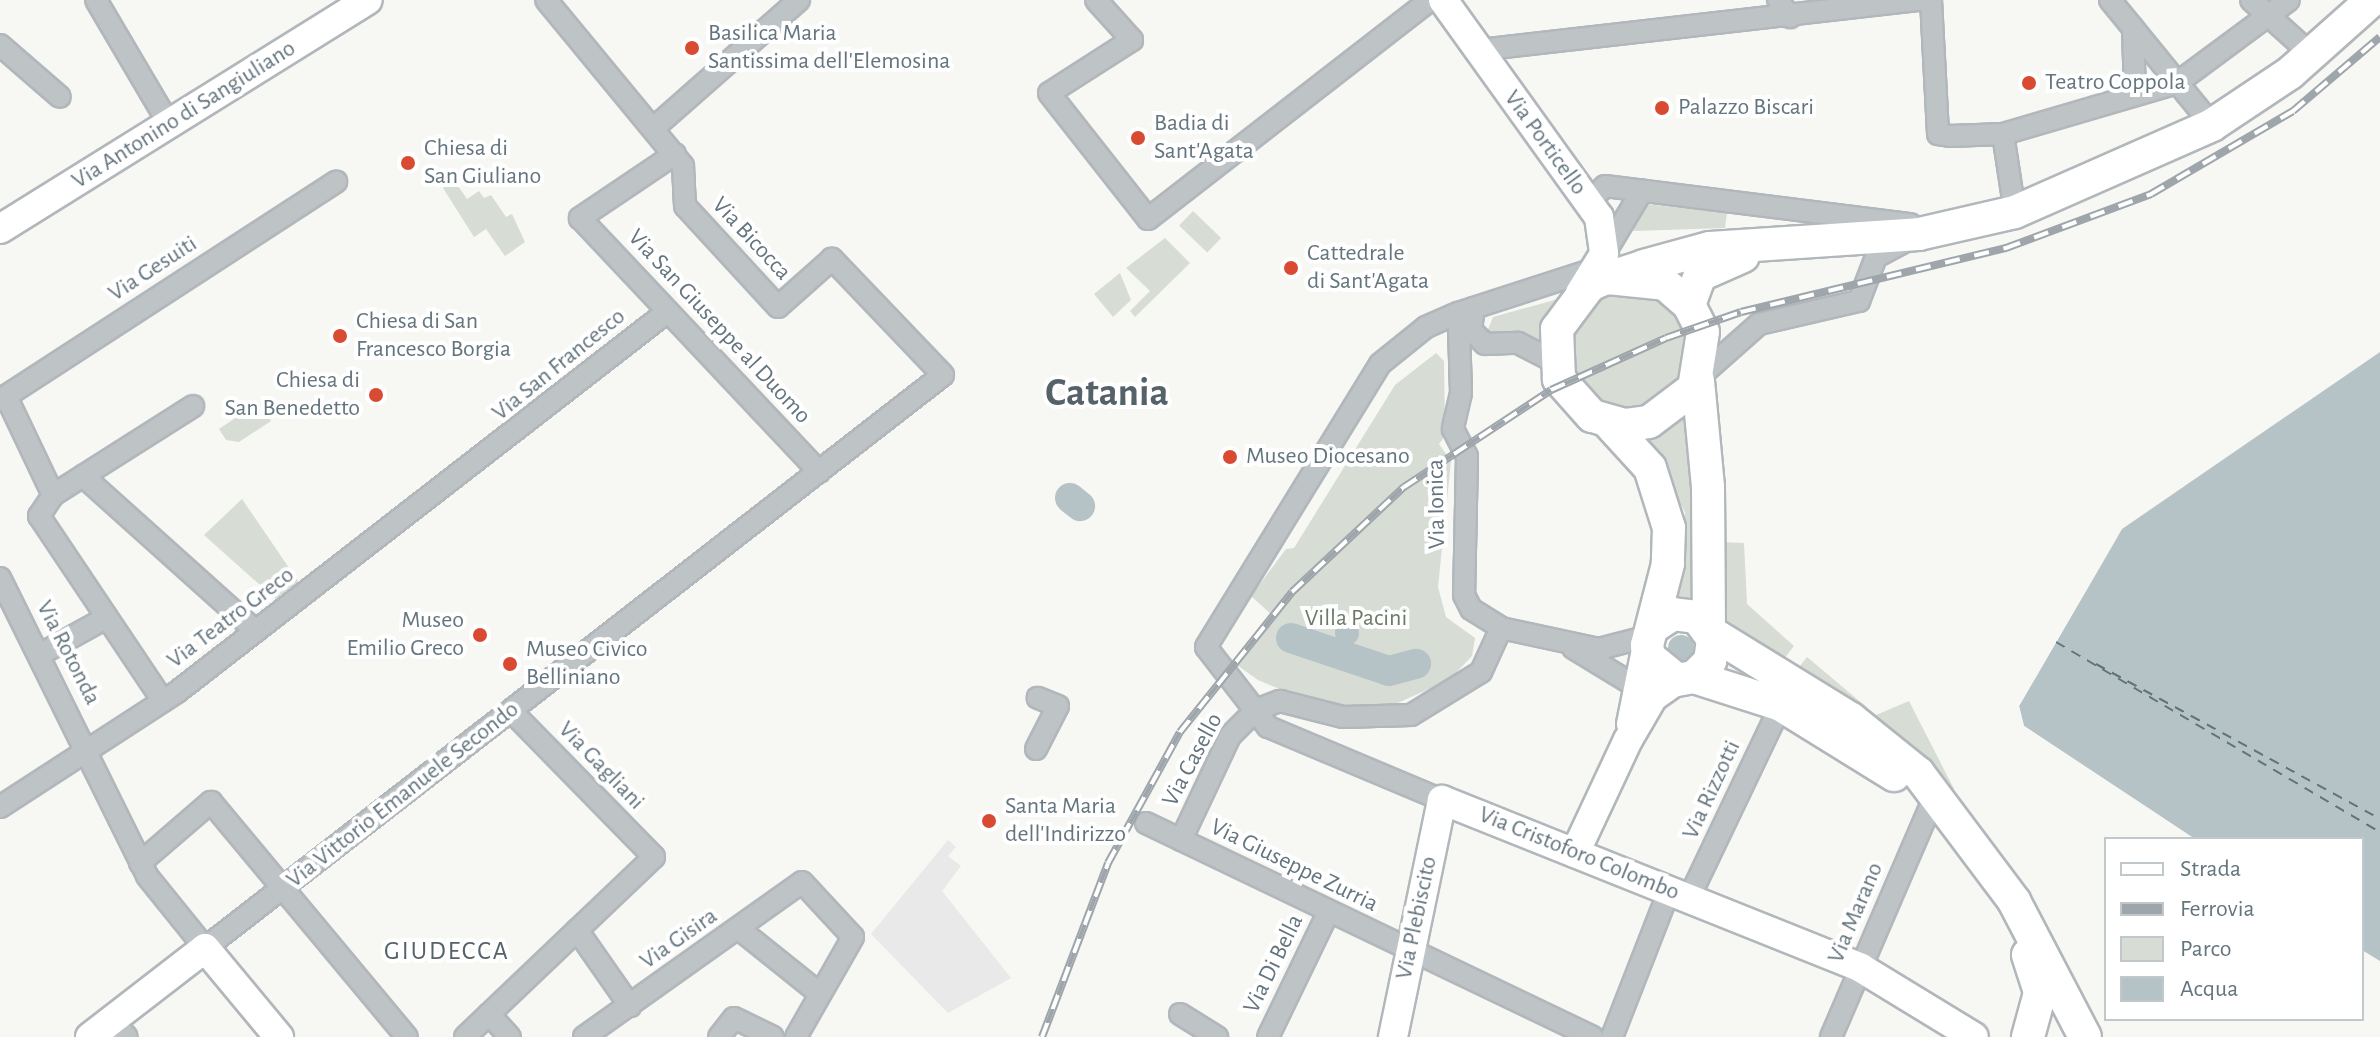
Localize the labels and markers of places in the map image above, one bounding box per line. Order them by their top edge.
place label: Basilica Maria Santissima dell'Elemosina [708,20,950,76]
marker: Basilica Maria Santissima dell'Elemosina [683,39,701,57]
place label: Teatro Coppola [2045,69,2185,97]
marker: Teatro Coppola [2020,74,2038,92]
place label: Palazzo Biscari [1678,94,1814,122]
marker: Palazzo Biscari [1653,99,1671,117]
place label: Badia di Sant'Agata [1154,110,1254,166]
marker: Badia di Sant'Agata [1129,129,1147,147]
place label: Chiesa di San Giuliano [424,135,541,191]
marker: Chiesa di San Giuliano [399,154,417,172]
place label: Cattedrale di Sant'Agata [1307,240,1429,296]
marker: Cattedrale di Sant'Agata [1282,259,1300,277]
place label: Chiesa di San Francesco Borgia [356,308,511,364]
marker: Chiesa di San Francesco Borgia [331,327,349,345]
place label: Chiesa di San Benedetto [225,367,360,423]
marker: Chiesa di San Benedetto [367,386,385,404]
place label: Museo Diocesano [1246,443,1410,471]
marker: Museo Diocesano [1221,448,1239,466]
place label: Museo Emilio Greco [346,607,464,663]
marker: Museo Emilio Greco [471,626,489,644]
place label: Museo Civico Belliniano [526,636,648,692]
marker: Museo Civico Belliniano [501,655,519,673]
place label: Santa Maria dell'Indirizzo [1005,793,1126,849]
marker: Santa Maria dell'Indirizzo [980,812,998,830]

